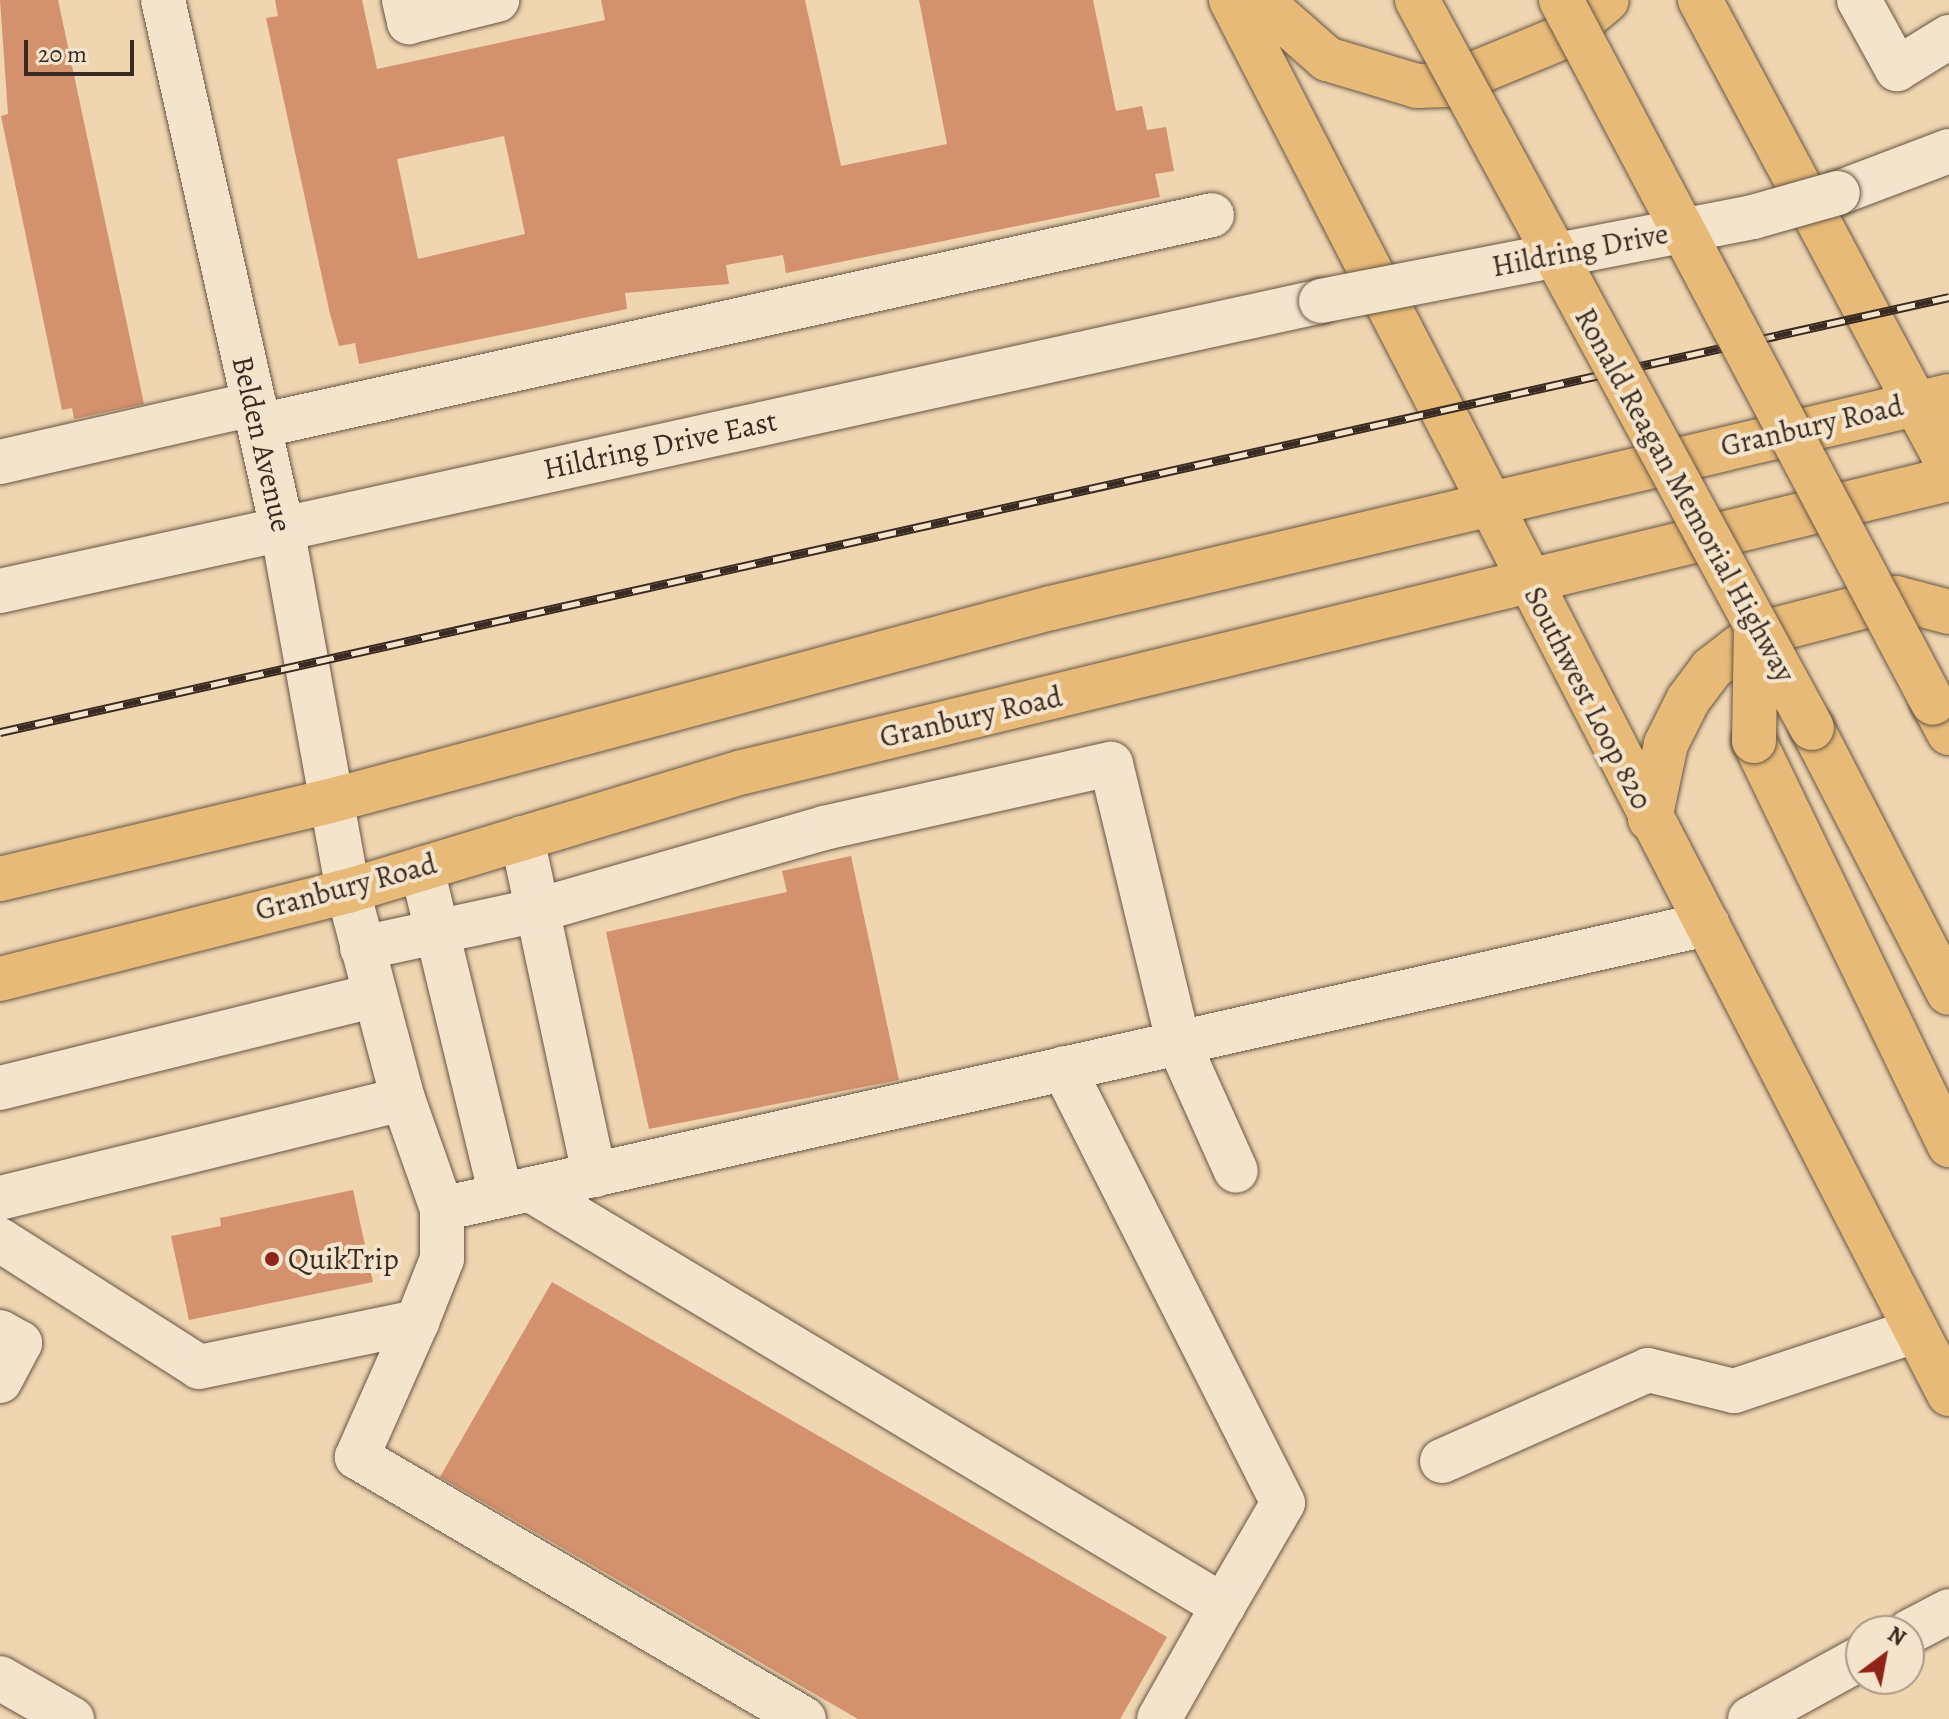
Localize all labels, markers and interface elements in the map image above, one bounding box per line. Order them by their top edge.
scale bar [28,24,138,74]
text: 20 m [38,38,87,70]
street label: Hildring Drive [1489,215,1671,285]
street label: Ronald Reagan Memorial Highway [1567,302,1803,688]
street label: Belden Avenue [224,352,300,536]
street label: Granbury Road [1717,388,1907,464]
street label: Hildring Drive East [540,403,780,487]
street label: Southwest Loop 820 [1516,580,1660,816]
street label: Granbury Road [876,679,1066,755]
street label: Granbury Road [251,846,441,928]
place label: QuikTrip [288,1241,399,1277]
marker: QuikTrip [263,1250,281,1268]
north arrow [1845,1615,1925,1695]
text: N [1882,1619,1911,1653]

